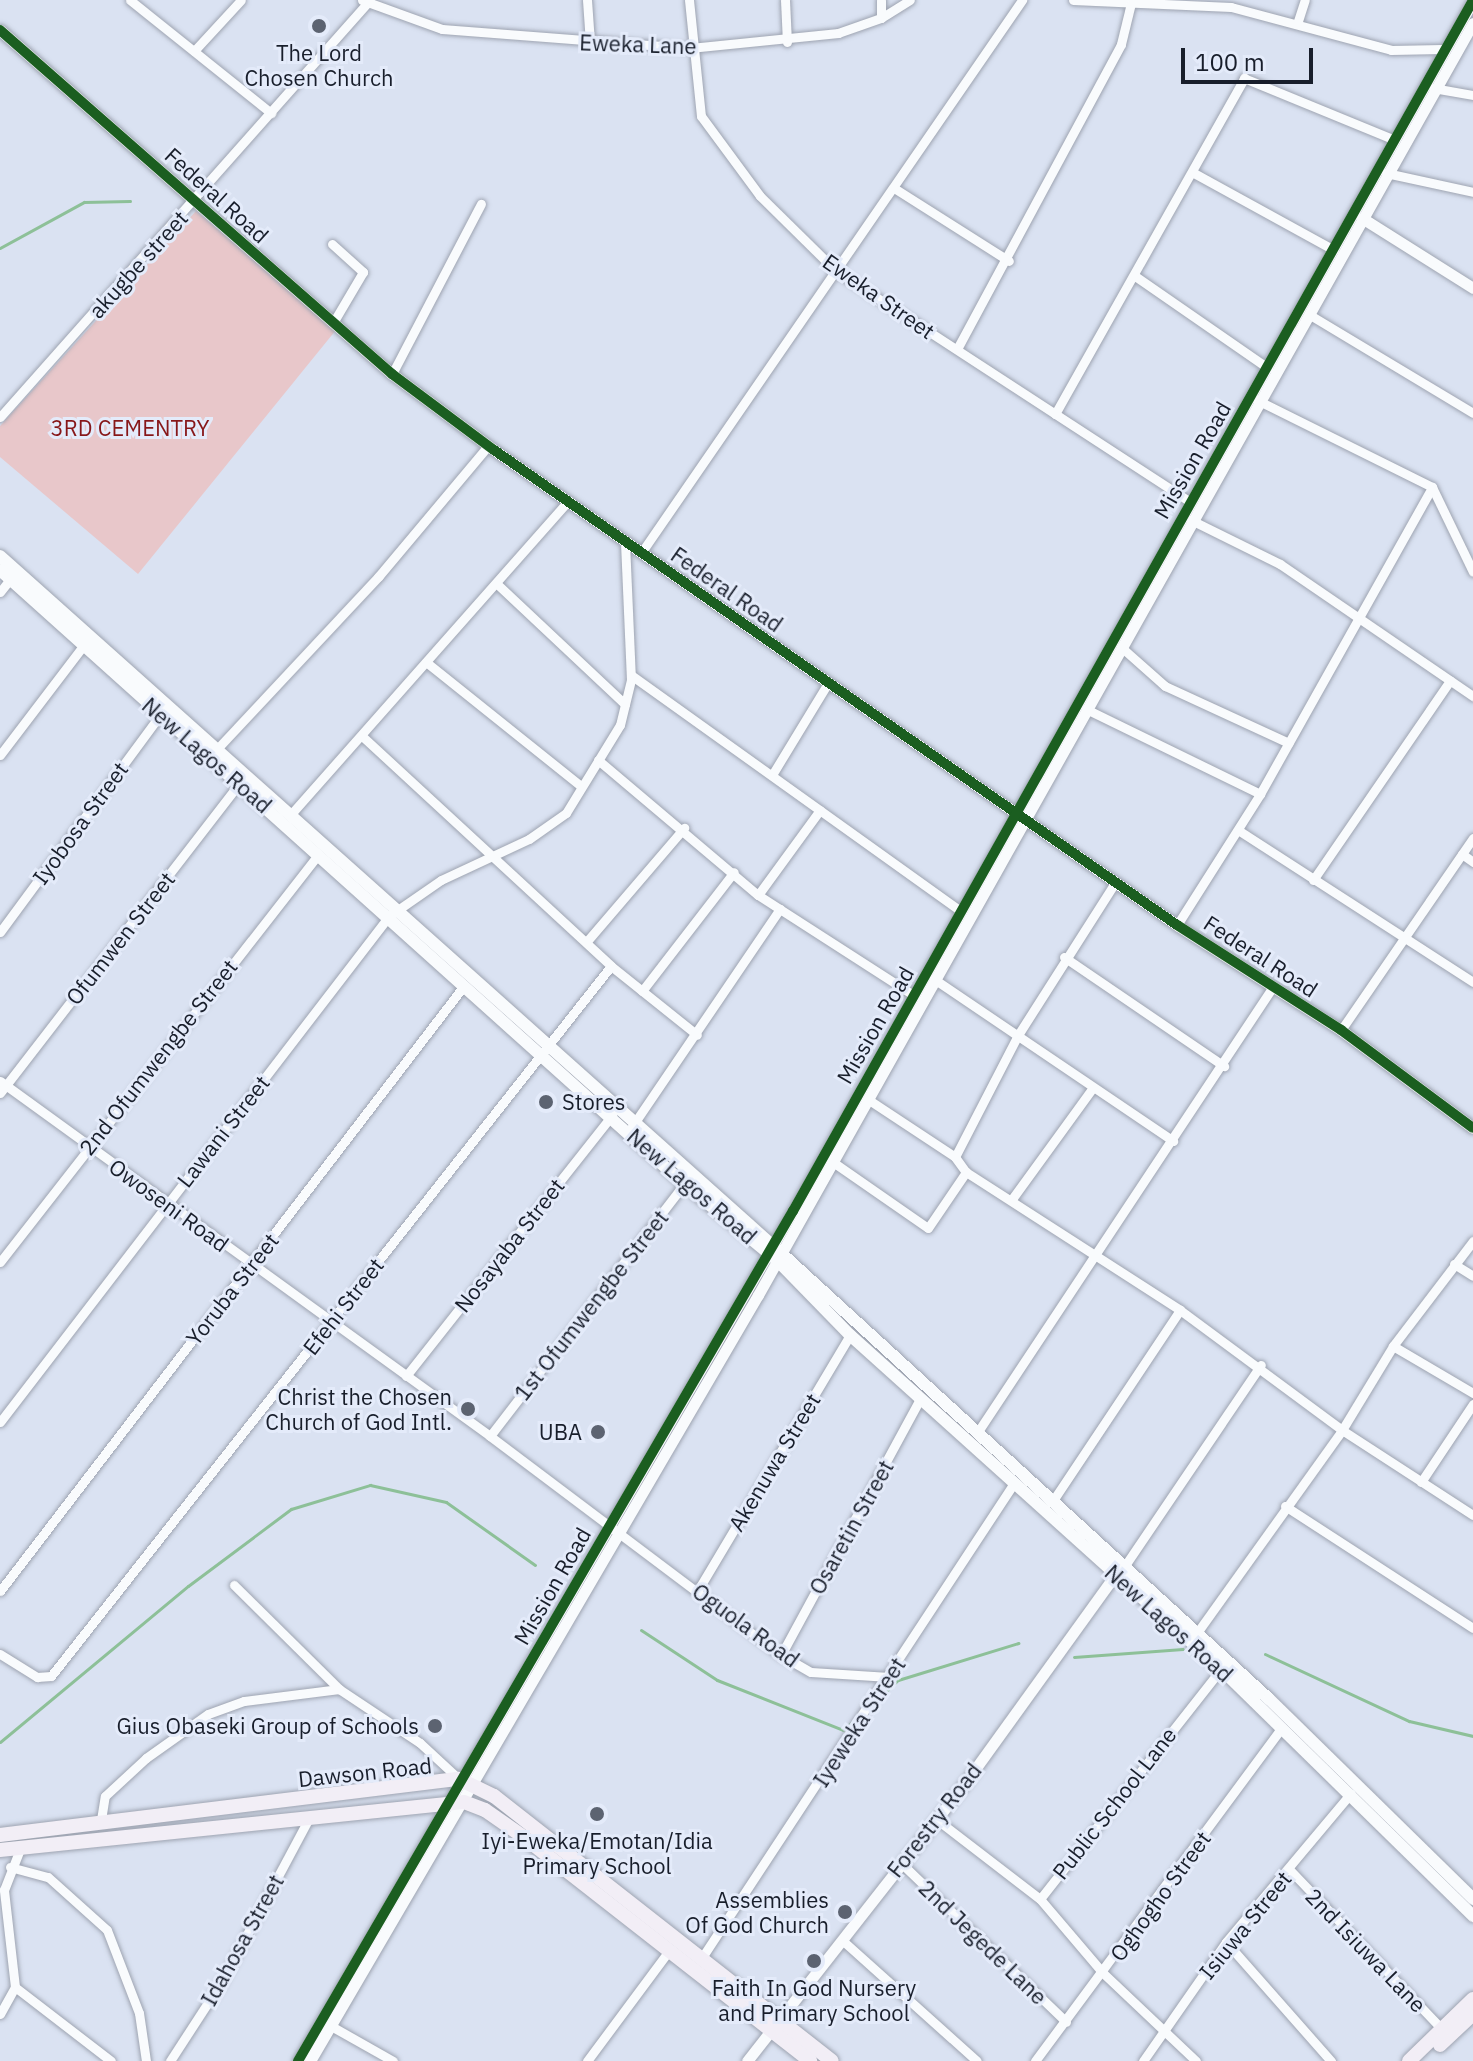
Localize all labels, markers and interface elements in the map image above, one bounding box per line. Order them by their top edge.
marker: The Lord Chosen Church [310,17,328,35]
street label: Eweka Lane [579,29,697,59]
scale bar [1185,32,1317,82]
place label: The Lord Chosen Church [244,39,394,90]
text: 100 m [1195,46,1265,78]
street label: Federal Road [160,142,274,248]
street label: akugbe street [83,205,193,323]
street label: Eweka Street [818,248,940,344]
street label: Mission Road [1148,397,1236,523]
park label: 3RD CEMENTRY [51,415,209,441]
street label: Federal Road [666,541,788,637]
street label: New Lagos Road [137,692,277,818]
street label: Iyobosa Street [27,757,133,889]
street label: Ofumwen Street [60,866,180,1010]
street label: Federal Road [1199,909,1323,1003]
street label: 2nd Ofumwengbe Street [73,954,243,1160]
street label: Mission Road [831,962,919,1088]
street label: Lawani Street [171,1070,275,1192]
place label: Stores [562,1089,625,1115]
marker: Stores [537,1093,555,1111]
street label: New Lagos Road [622,1123,762,1249]
street label: Owoseni Road [104,1153,234,1257]
street label: Nosayaba Street [449,1173,569,1317]
street label: 1st Ofumwengbe Street [508,1205,674,1405]
street label: Yoruba Street [180,1228,284,1350]
street label: Efehi Street [297,1252,389,1360]
place label: Christ the Chosen Church of God Intl. [265,1383,452,1434]
street label: Akenuwa Street [722,1388,826,1536]
marker: Christ the Chosen Church of God Intl. [459,1400,477,1418]
place label: UBA [539,1419,582,1445]
marker: UBA [589,1423,607,1441]
street label: Osaretin Street [803,1455,899,1599]
street label: Mission Road [508,1523,596,1649]
street label: New Lagos Road [1100,1559,1238,1687]
street label: Oguola Road [688,1577,804,1673]
street label: Iyeweka Street [807,1652,911,1792]
place label: Gius Obaseki Group of Schools [116,1713,419,1739]
marker: Gius Obaseki Group of Schools [426,1717,444,1735]
street label: Public School Lane [1046,1722,1182,1884]
street label: Dawson Road [297,1752,433,1792]
street label: Forestry Road [881,1758,987,1882]
marker: Iyi-Eweka/Emotan/Idia Primary School [588,1805,606,1823]
street label: Oghogho Street [1104,1826,1216,1966]
place label: Iyi-Eweka/Emotan/Idia Primary School [481,1827,713,1878]
street label: Isiuwa Street [1193,1866,1297,1984]
street label: Idahosa Street [195,1870,289,2010]
street label: 2nd Jegede Lane [913,1874,1053,2010]
street label: 2nd Isiuwa Lane [1300,1883,1432,2017]
place label: Assemblies Of God Church [685,1886,829,1938]
marker: Assemblies Of God Church [836,1903,854,1921]
marker: Faith In God Nursery and Primary School [805,1952,823,1970]
place label: Faith In God Nursery and Primary School [712,1974,916,2026]

